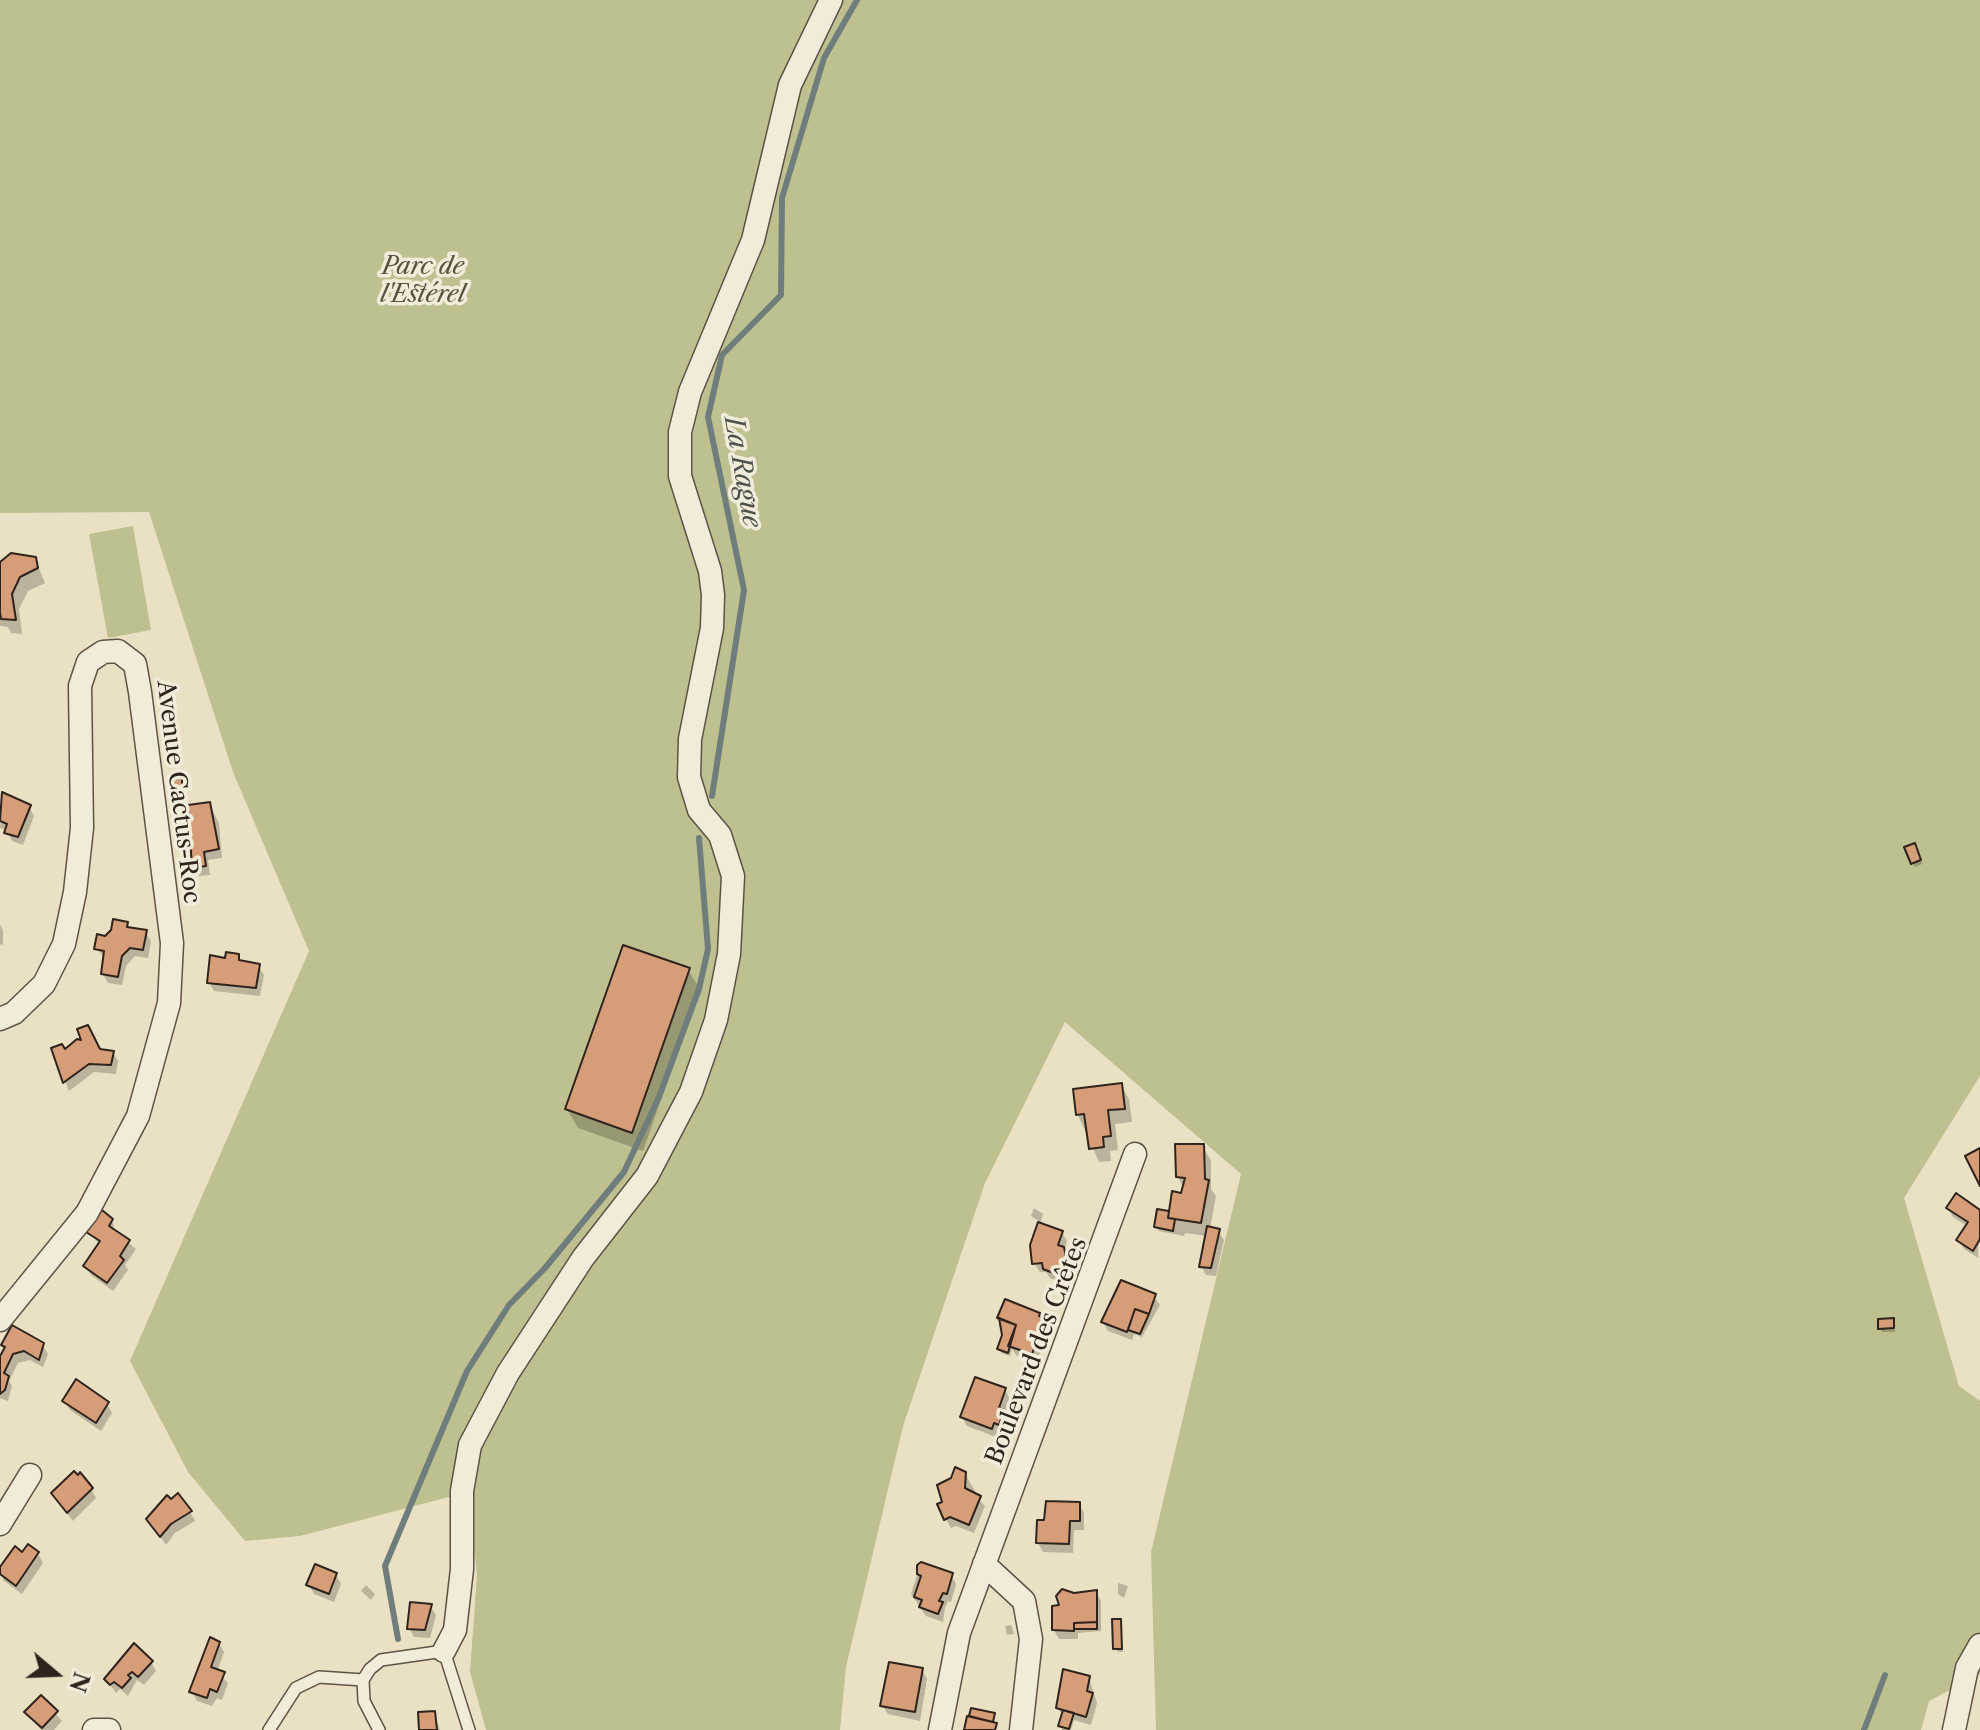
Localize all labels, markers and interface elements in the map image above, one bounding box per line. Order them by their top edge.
park label: Parc de l'Estérel [380,253,466,309]
water label: La Rague [717,414,767,530]
street label: Avenue Cactus-Roc [150,679,206,905]
street label: Boulevard des Crêtes [980,1233,1094,1469]
north arrow [16,1634,96,1714]
text: N [63,1669,95,1695]

